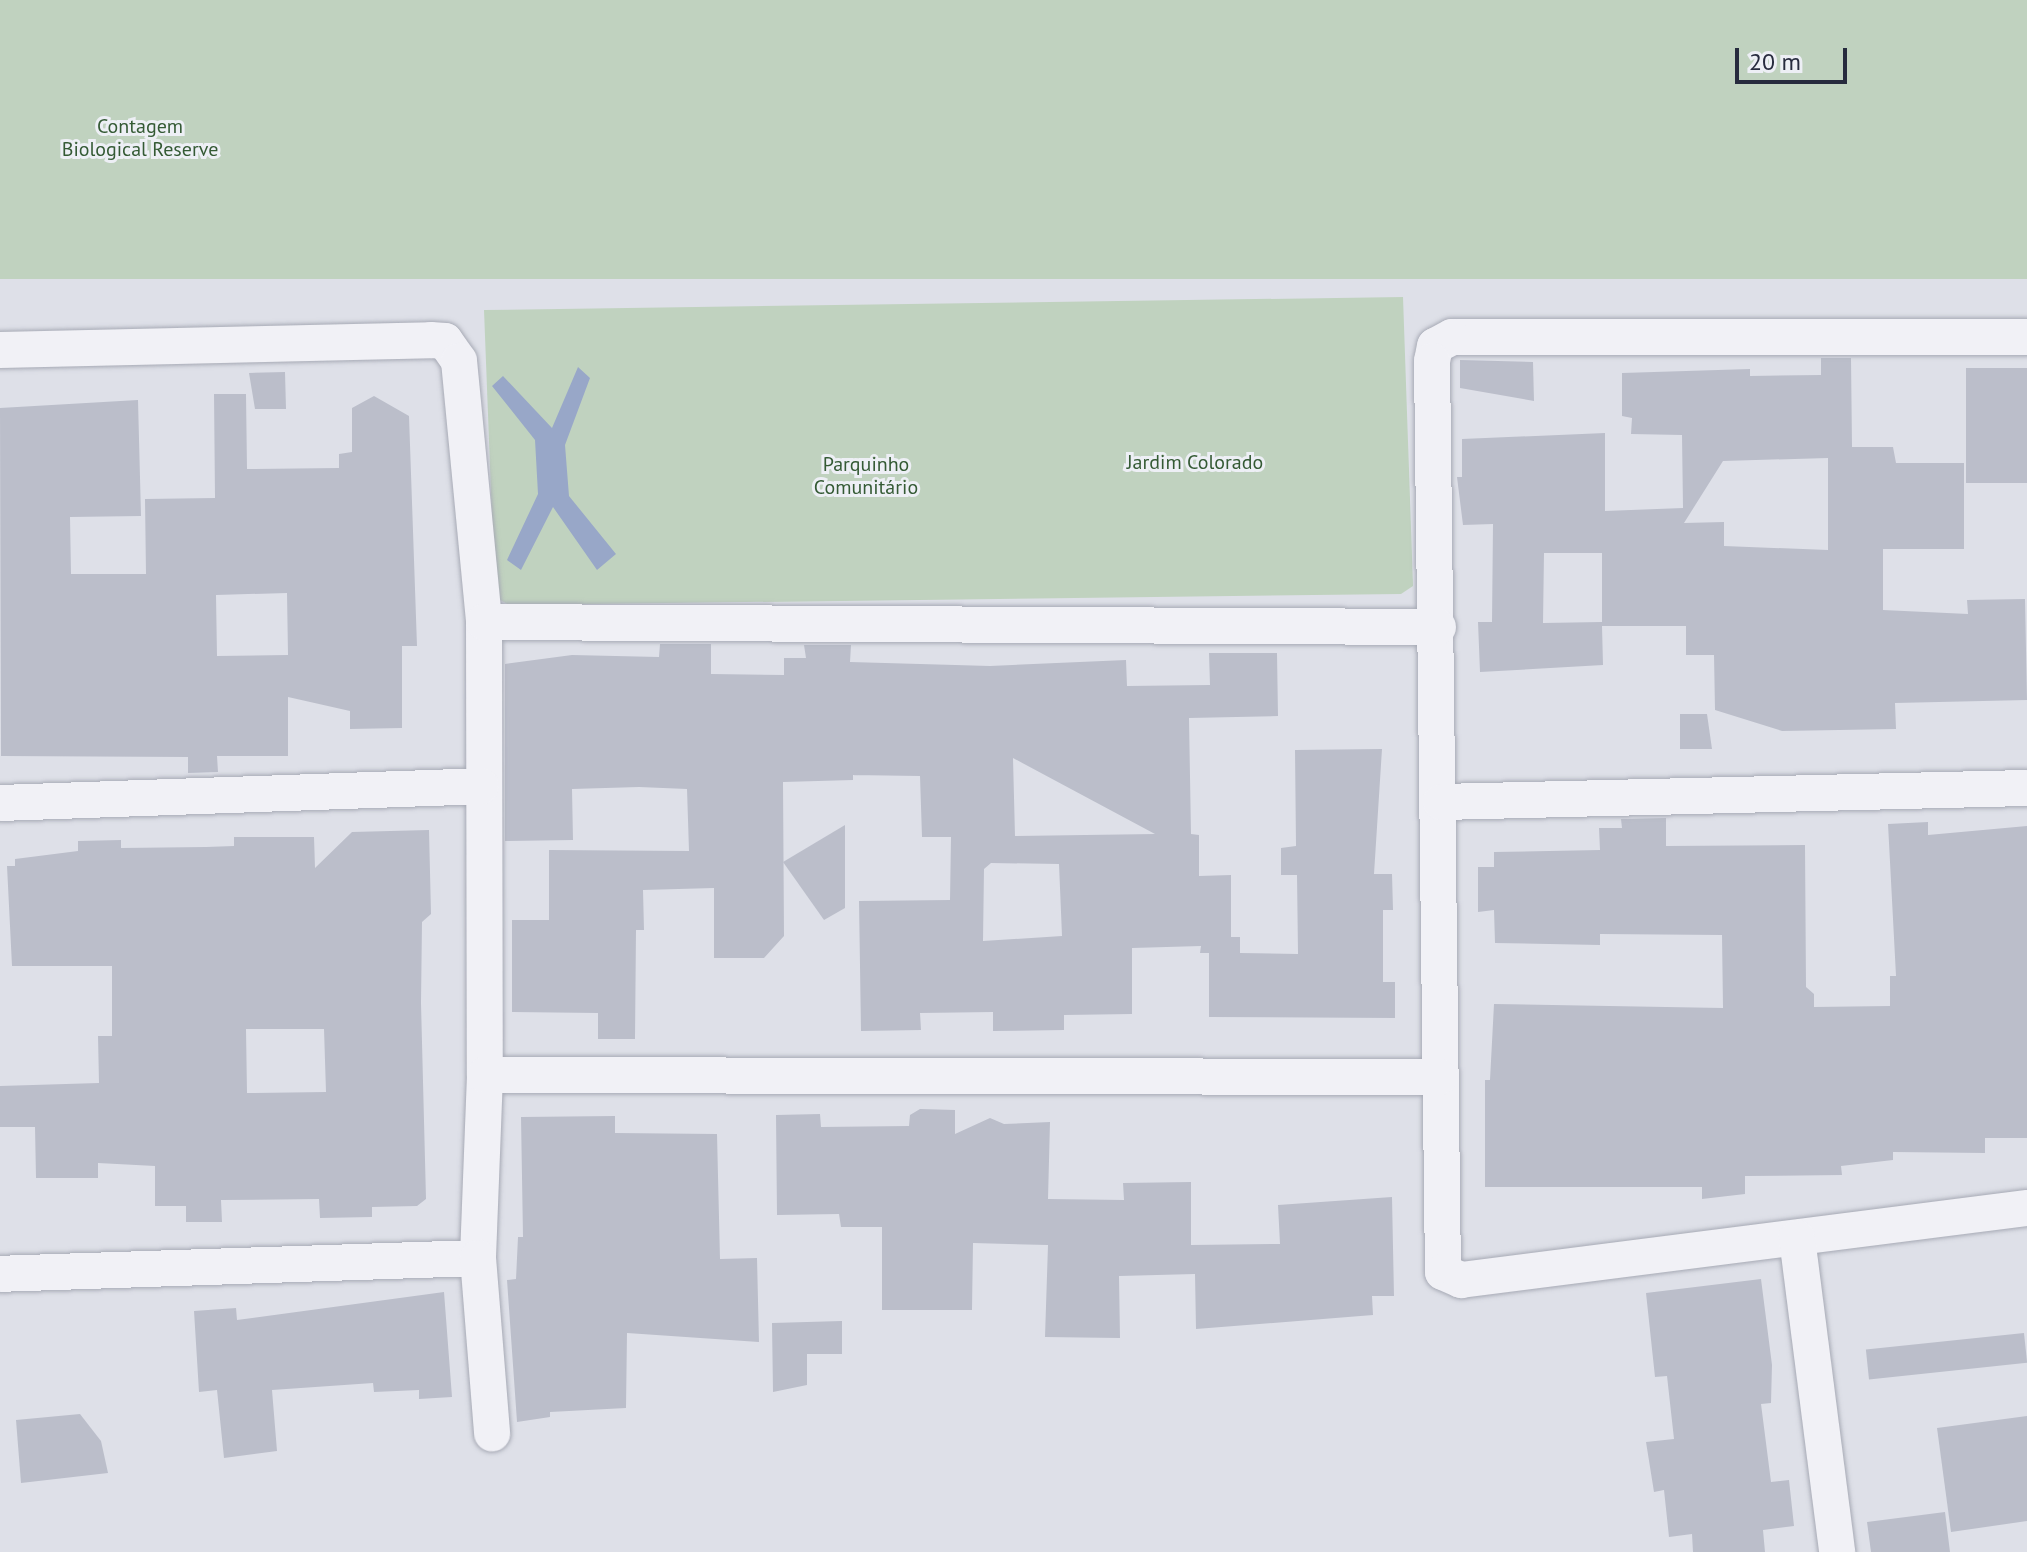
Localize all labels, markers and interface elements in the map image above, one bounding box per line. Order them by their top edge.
scale bar [1739,32,1851,82]
text: 20 m [1749,46,1801,77]
park label: Contagem Biological Reserve [62,115,218,162]
park label: Jardim Colorado [1127,450,1263,474]
park label: Parquinho Comunitário [814,453,918,500]

